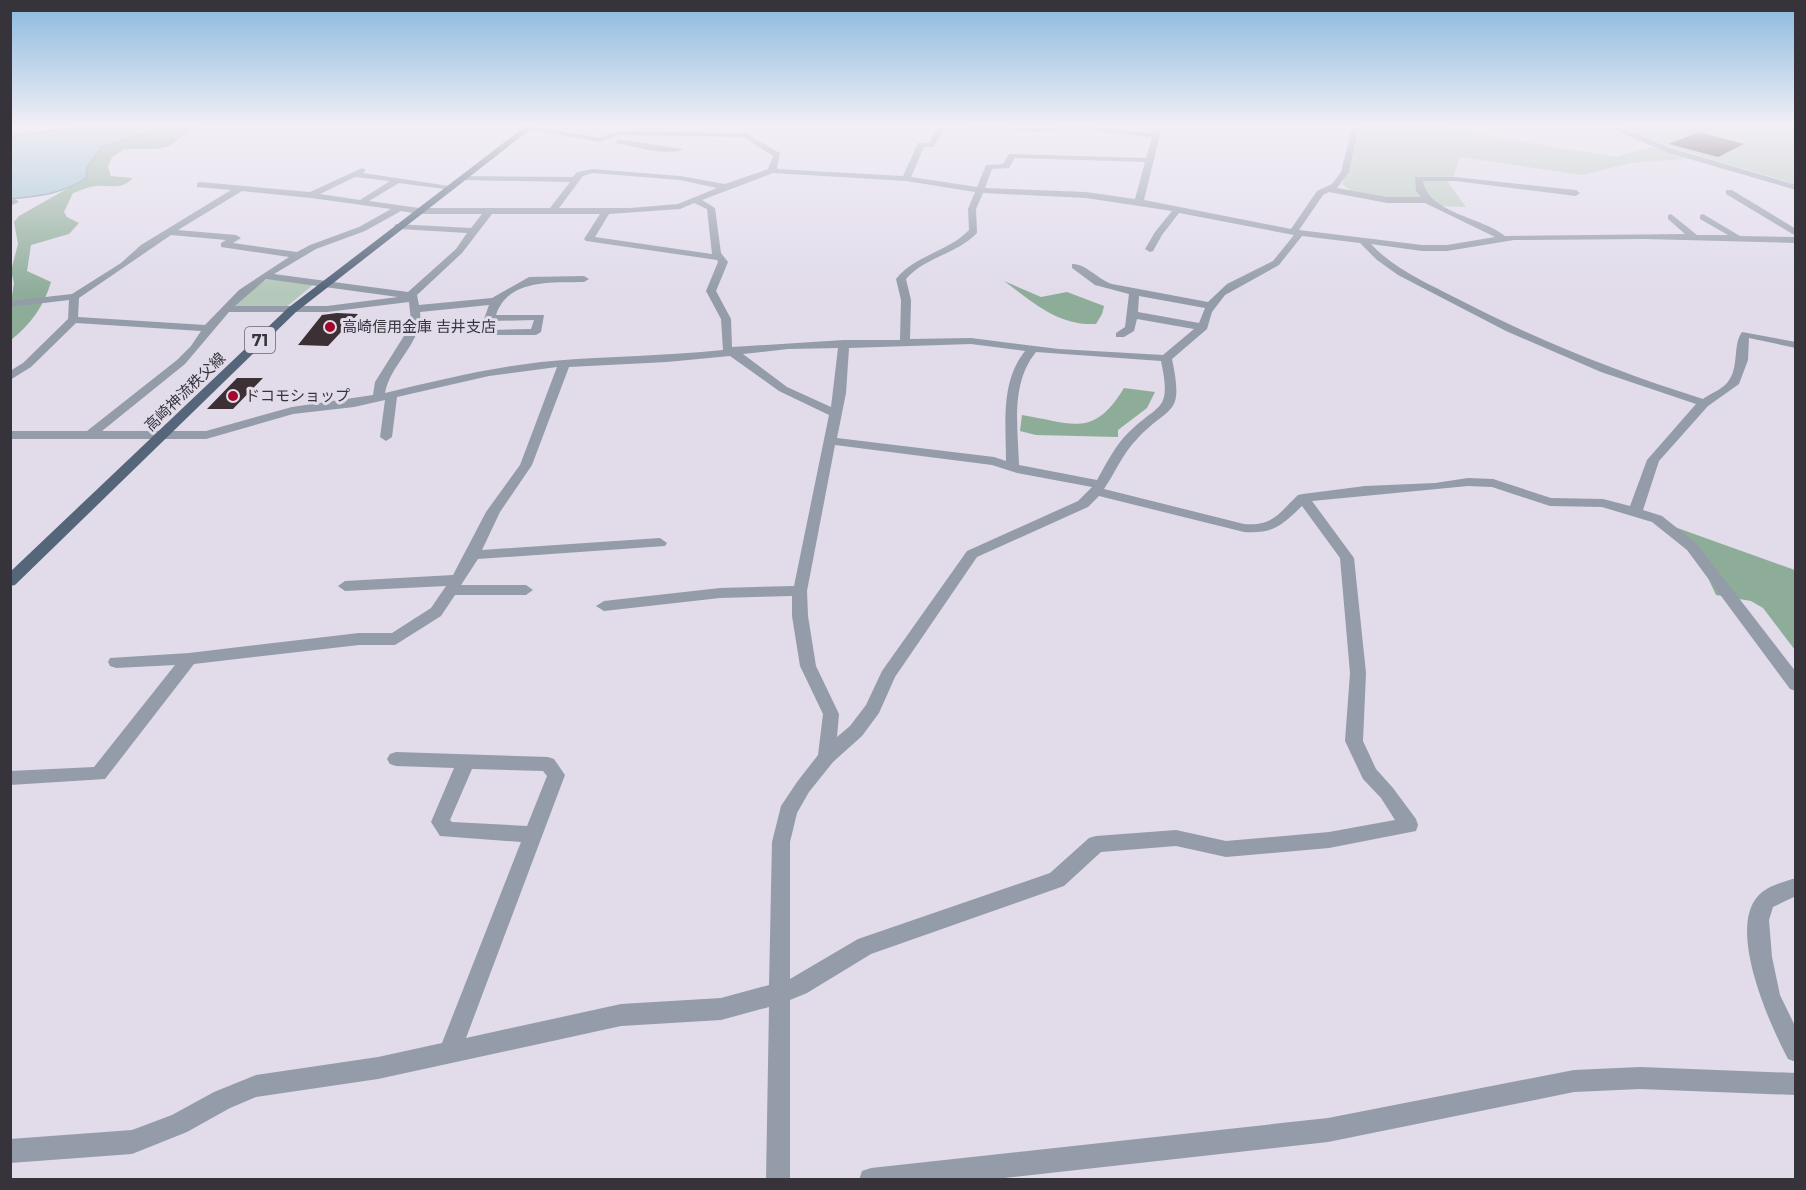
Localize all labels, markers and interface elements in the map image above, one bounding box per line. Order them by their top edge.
place label: 高崎信用金庫 吉井支店 [342,317,496,336]
marker: 高崎信用金庫 吉井支店 [323,320,337,334]
road number: 71 [245,327,275,353]
street label: 高崎神流秩父線 [140,348,229,435]
place label: ドコモショップ [245,386,350,405]
marker: ドコモショップ [226,389,240,403]

